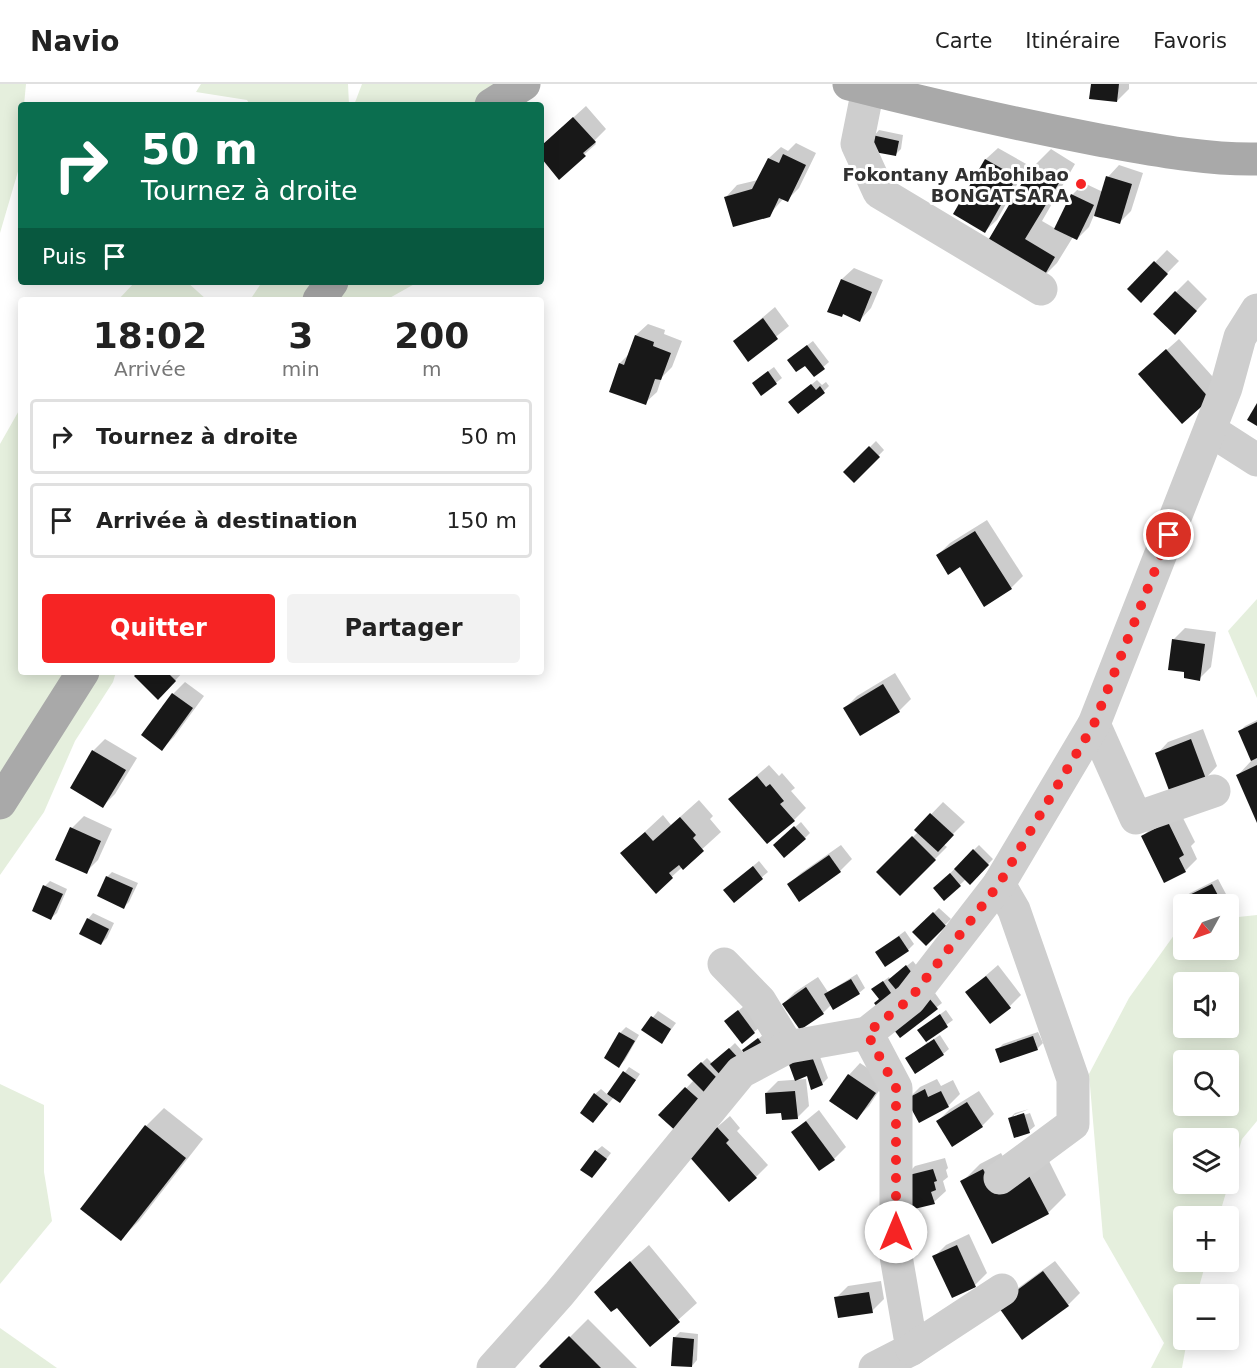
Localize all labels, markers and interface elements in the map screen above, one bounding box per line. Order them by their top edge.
text: Navio [30,25,119,58]
text: Carte [935,29,992,53]
text: Itinéraire [1025,29,1120,53]
text: Favoris [1153,29,1227,53]
text: 50 m [141,125,258,174]
icon: right [42,126,120,204]
place label: Fokontany Ambohibao BONGATSARA [843,164,1069,206]
text: Tournez à droite [141,175,358,206]
marker: Fokontany Ambohibao BONGATSARA [1074,177,1088,191]
icon: arrive [98,240,131,273]
text: Puis [42,244,86,269]
text: 18:02 [93,315,207,356]
text: 3 [288,315,313,356]
text: 200 [394,315,469,356]
text: Arrivée [114,357,186,381]
text: min [282,357,320,381]
text: m [422,357,442,381]
icon: right [45,420,78,453]
text: Tournez à droite [96,424,298,449]
text: 50 m [461,424,517,449]
icon: arrive [45,504,78,537]
text: Arrivée à destination [96,508,358,533]
text: 150 m [447,508,517,533]
pin [1143,509,1194,560]
icon: arrive [1152,518,1185,551]
button: Quitter [42,594,275,663]
button: Partager [287,594,520,663]
north arrow [1173,894,1239,960]
map controls [1173,894,1239,1350]
button: sound [1173,972,1239,1038]
button: search [1173,1050,1239,1116]
button: layers [1173,1128,1239,1194]
position arrow [864,1200,928,1264]
button: + [1173,1206,1239,1272]
button: − [1173,1284,1239,1350]

